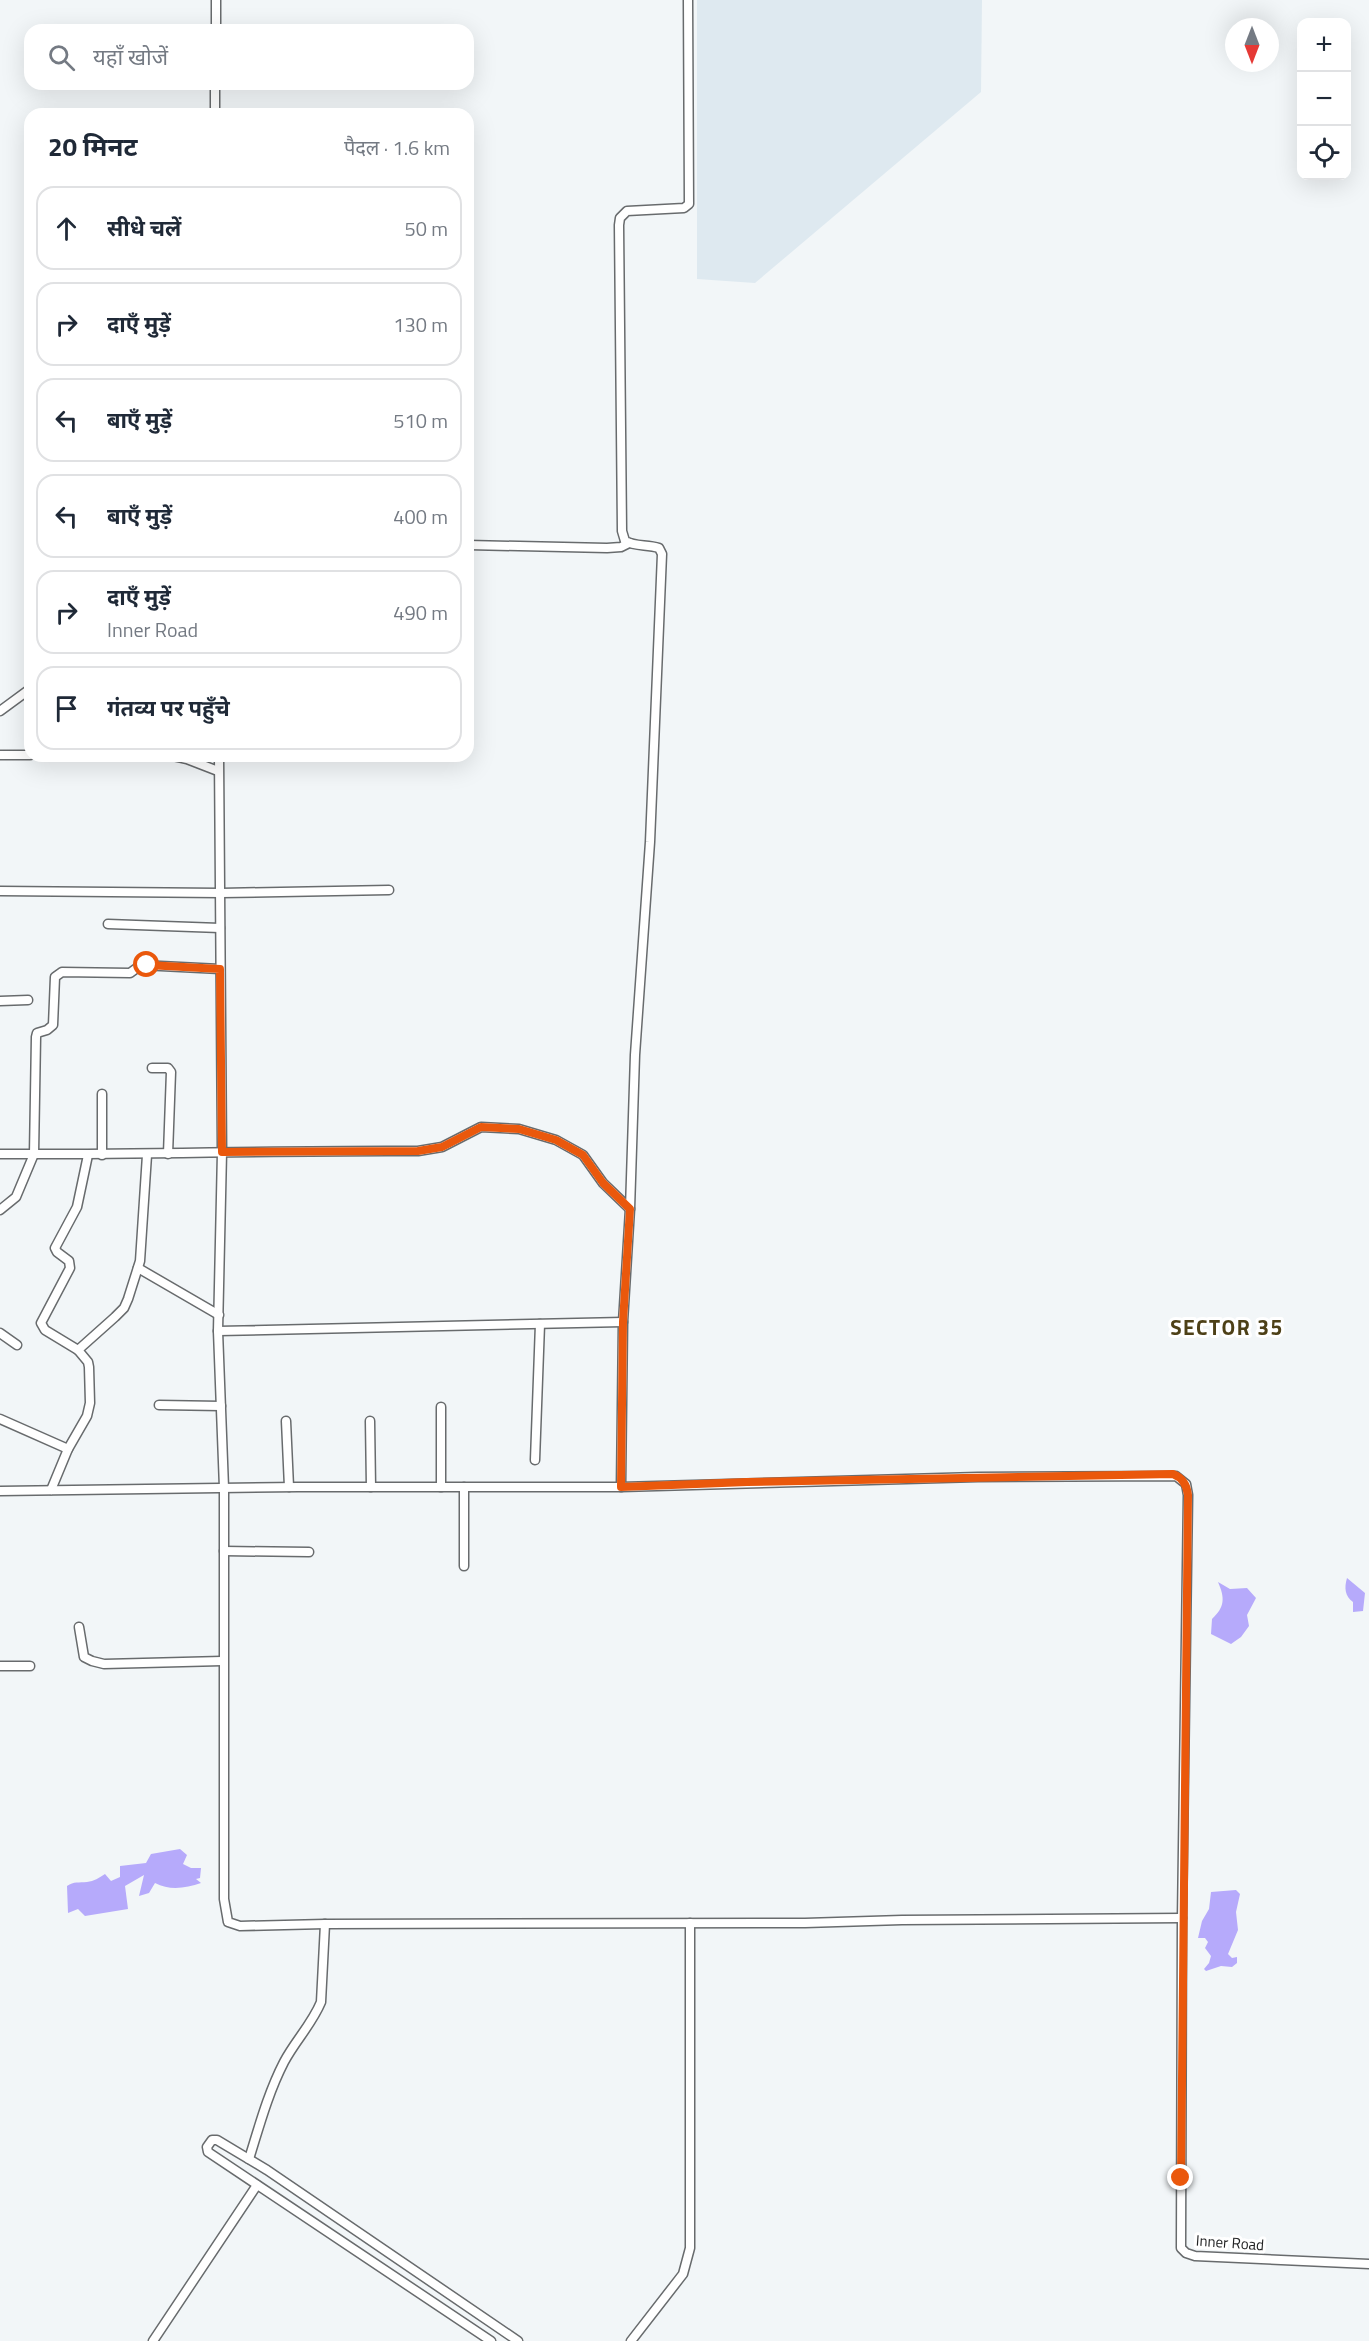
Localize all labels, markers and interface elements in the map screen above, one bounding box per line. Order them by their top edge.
north arrow [1225,18,1279,72]
map controls [1297,18,1351,180]
button: + [1297,18,1351,72]
search box [24,24,474,90]
text: यहाँ खोजें [93,40,168,74]
icon: search [45,41,78,74]
button: − [1297,72,1351,126]
button: locate [1297,126,1351,180]
text: 20 मिनट [48,127,137,166]
text: पैदल · 1.6 km [344,132,450,163]
text: सीधे चलें [107,211,181,245]
icon: ahead [50,212,83,245]
text: 50 m [404,213,448,244]
text: दाएँ मुड़ें [107,307,171,341]
icon: right [50,308,83,341]
text: 130 m [393,309,448,340]
text: बाएँ मुड़ें [107,403,172,437]
icon: left [50,404,83,437]
text: 510 m [393,405,448,436]
text: बाएँ मुड़ें [107,499,172,533]
icon: left [50,500,83,533]
text: 400 m [393,501,448,532]
text: दाएँ मुड़ें [107,580,171,614]
icon: right [50,596,83,629]
text: 490 m [393,597,448,628]
text: Inner Road [107,614,198,645]
text: गंतव्य पर पहुँचे [107,691,230,725]
icon: arrive [50,692,83,725]
route start [133,951,159,977]
district label: SECTOR 35 [1170,1311,1284,1343]
route end [1167,2164,1193,2190]
street label: Inner Road [1195,2229,1265,2256]

